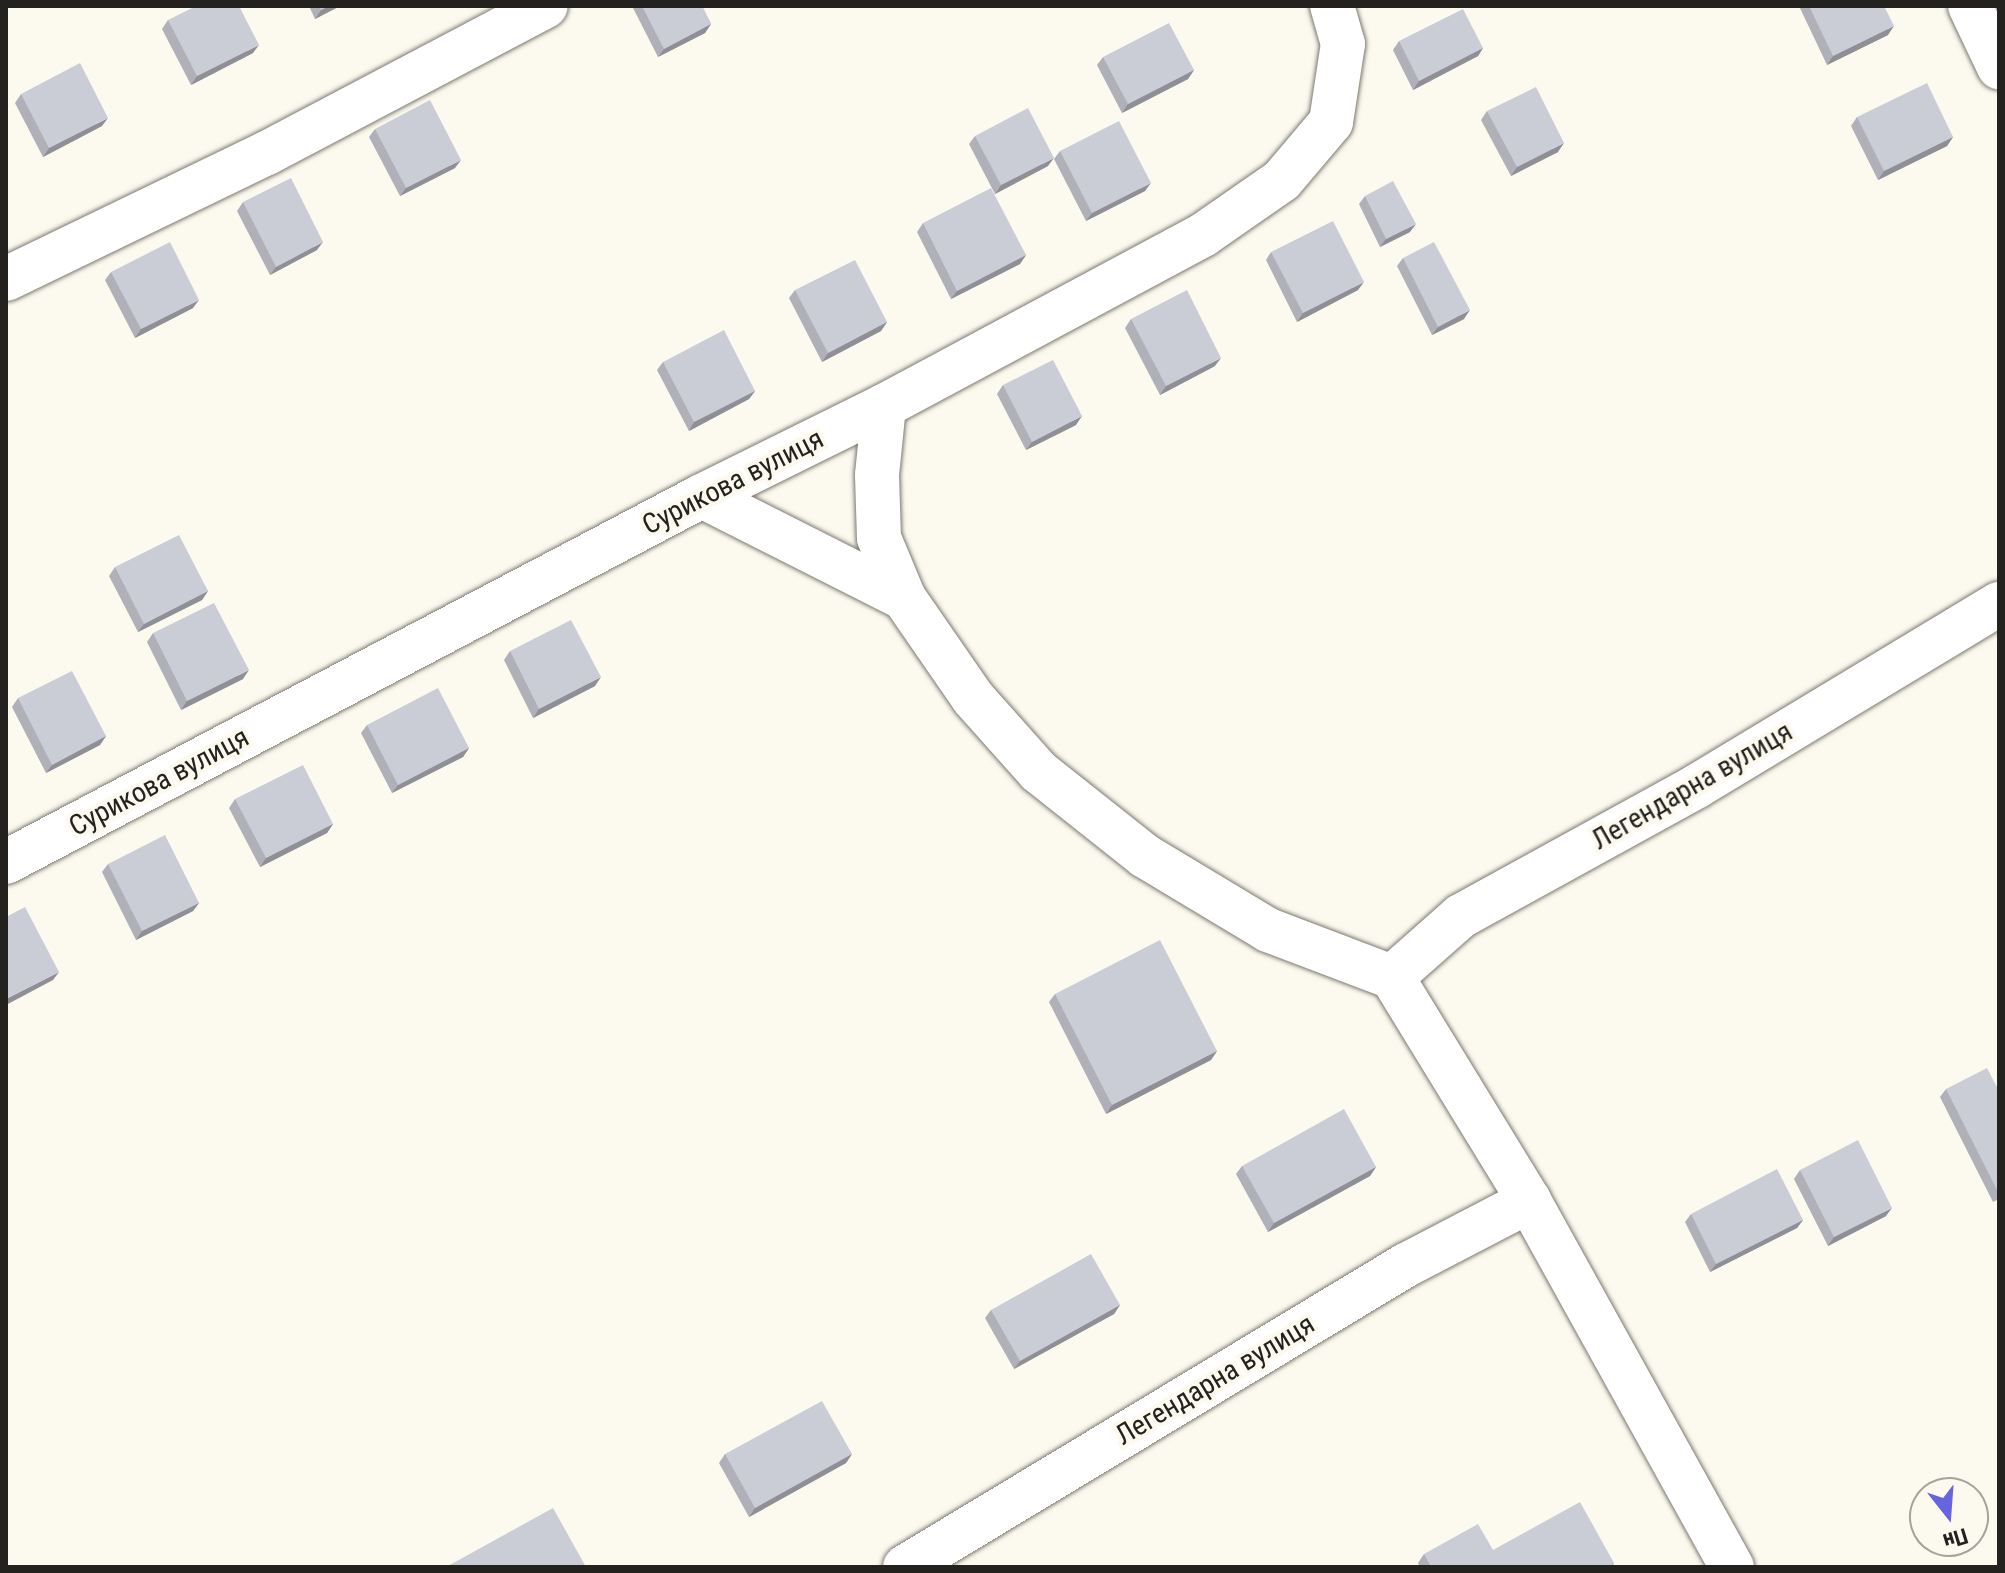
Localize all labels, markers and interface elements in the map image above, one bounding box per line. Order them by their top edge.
street label: Сурикова вулиця [637,422,829,542]
street label: Легендарна вулиця [1586,715,1798,857]
street label: Сурикова вулиця [63,721,255,843]
street label: Легендарна вулиця [1109,1307,1321,1453]
north arrow [1909,1477,1989,1557]
text: Пн [1940,1523,1971,1554]

